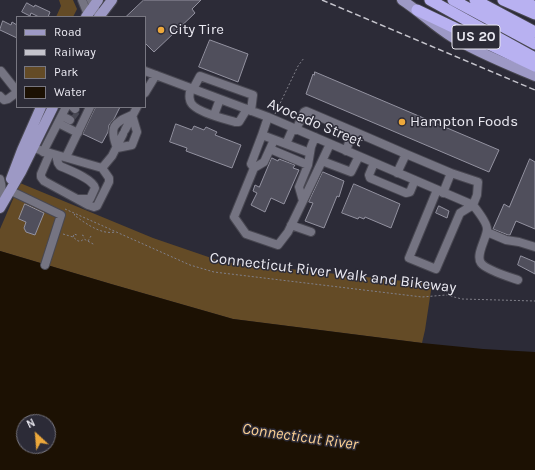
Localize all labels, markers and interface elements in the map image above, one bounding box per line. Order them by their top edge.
legend [16,16,146,108]
place label: City Tire [169,21,224,39]
text: Road [54,25,82,39]
marker: City Tire [156,25,166,35]
road number: US 20 [452,25,500,49]
text: Railway [54,45,96,59]
text: Park [54,65,78,79]
text: Water [54,85,86,99]
street label: Avocado Street [265,95,365,151]
place label: Hampton Foods [410,113,518,131]
marker: Hampton Foods [397,117,407,127]
street label: Connecticut River Walk and Bikeway [209,249,457,297]
north arrow [16,414,56,454]
text: N [25,416,37,431]
water label: Connecticut River [241,419,359,455]

